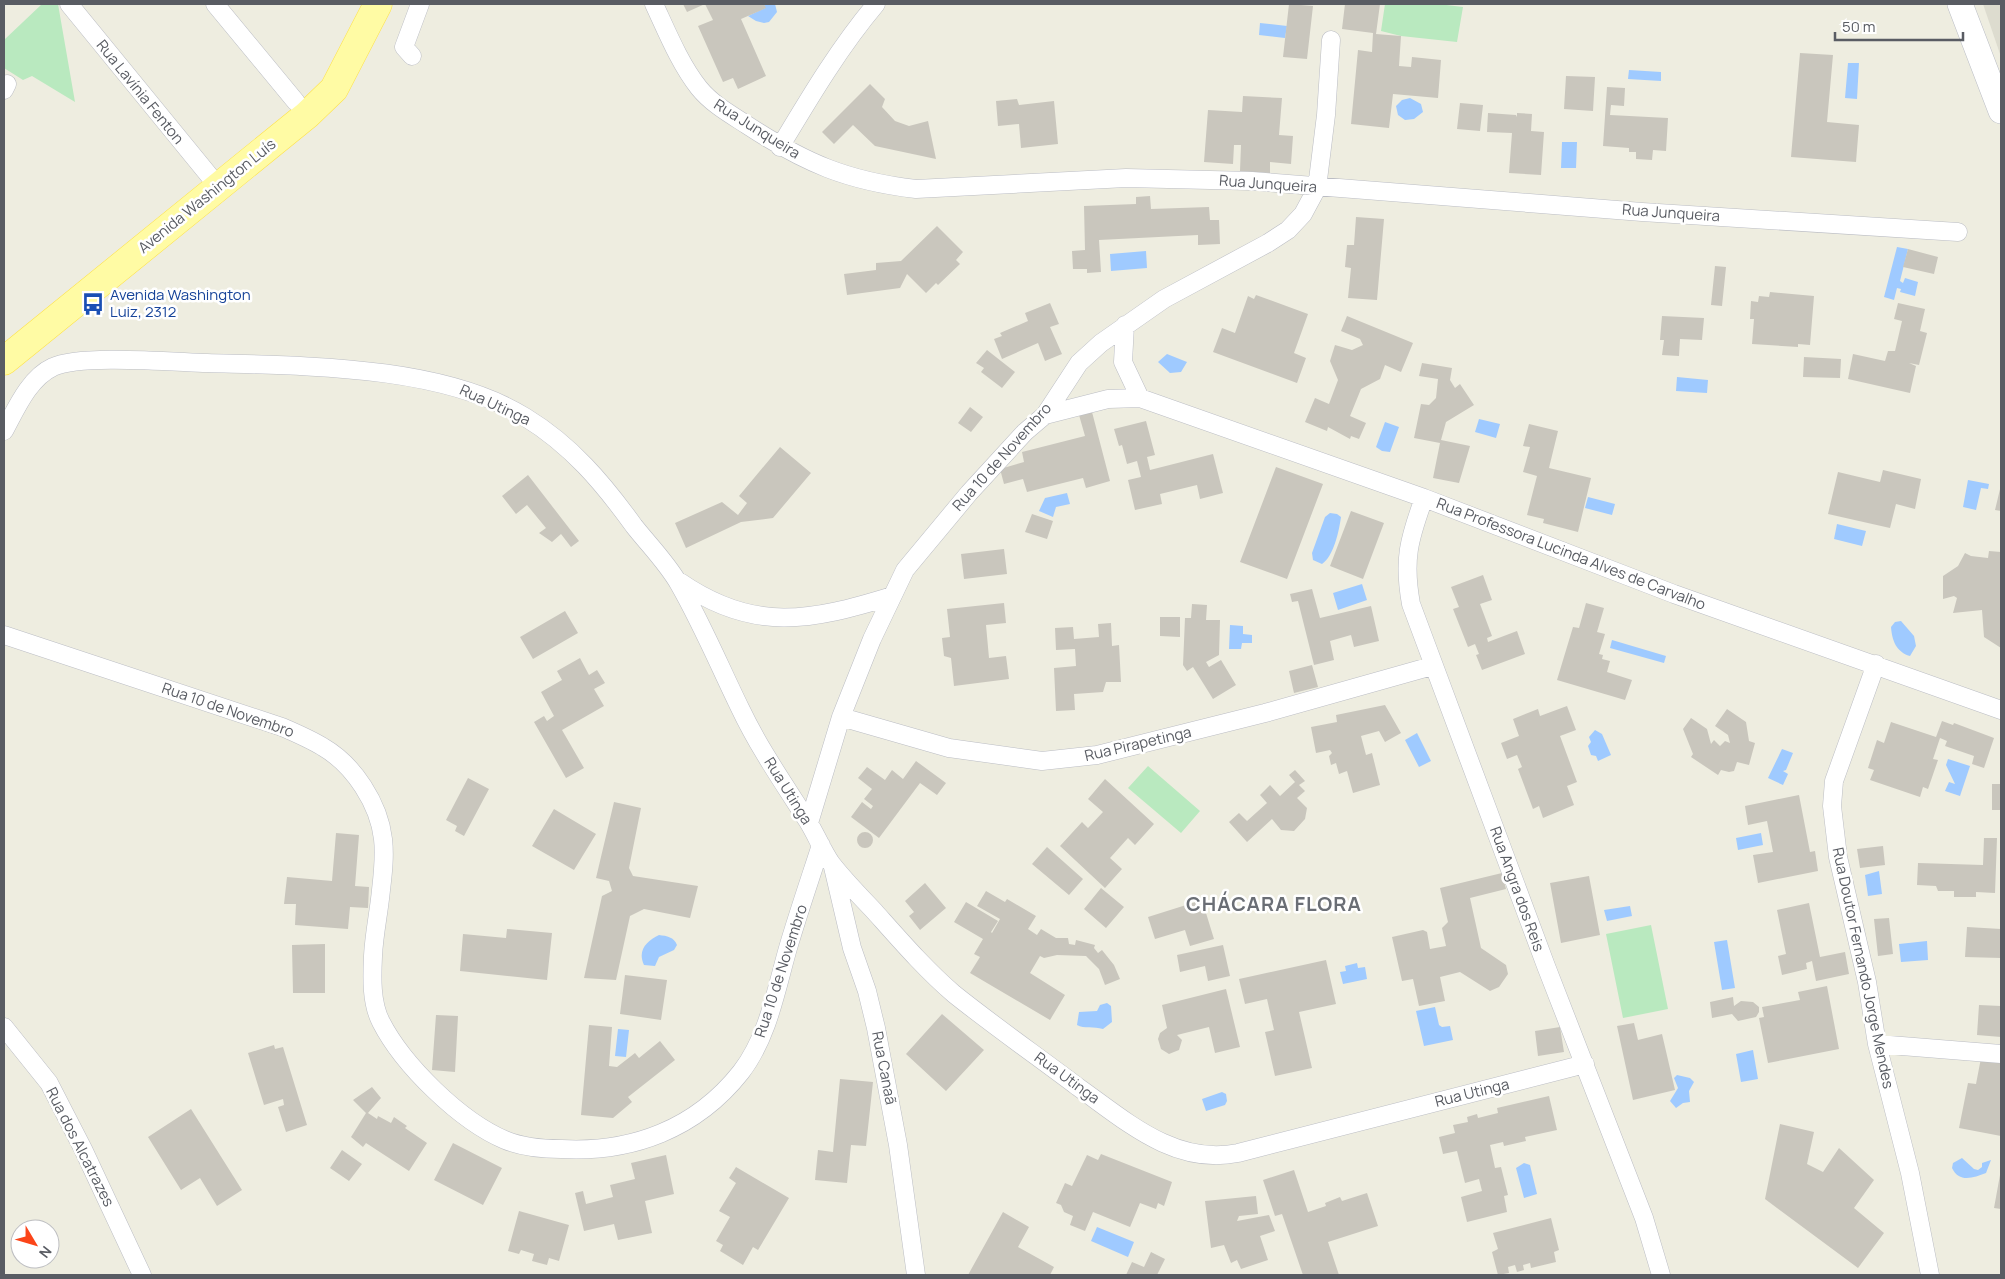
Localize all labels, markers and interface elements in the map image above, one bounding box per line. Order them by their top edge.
scale bar [1835,10,1962,42]
text: 50 m [1842,16,1876,37]
street label: Rua Lavínia Fenton [92,35,189,148]
street label: Rua Junqueira [710,94,804,163]
street label: Avenida Washington Luís [133,133,280,258]
street label: Rua Junqueira [1218,170,1318,197]
street label: Rua Junqueira [1621,199,1721,226]
place label: Avenida Washington Luiz, 2312 [110,284,251,322]
bus stop icon: Avenida Washington Luiz, 2312 [80,291,106,317]
street label: Rua Utinga [456,379,534,430]
street label: Rua 10 de Novembro [947,398,1056,515]
street label: Rua Professora Lucinda Alves de Carvalho [1434,492,1709,615]
street label: Rua 10 de Novembro [159,677,297,742]
street label: Rua Pirapetinga [1082,721,1193,766]
street label: Rua Utinga [759,753,817,828]
street label: Rua Angra dos Reis [1485,823,1550,954]
street label: Rua Doutor Fernando Jorge Mendes [1828,845,1899,1091]
district label: CHÁCARA FLORA [1186,890,1362,917]
street label: Rua 10 de Novembro [749,901,812,1040]
street label: Rua Canaã [867,1029,902,1106]
street label: Rua Utinga [1030,1047,1104,1108]
street label: Rua Utinga [1433,1073,1511,1112]
street label: Rua dos Alcatrazes [41,1084,120,1210]
north arrow [10,1219,60,1269]
text: N [35,1242,56,1262]

